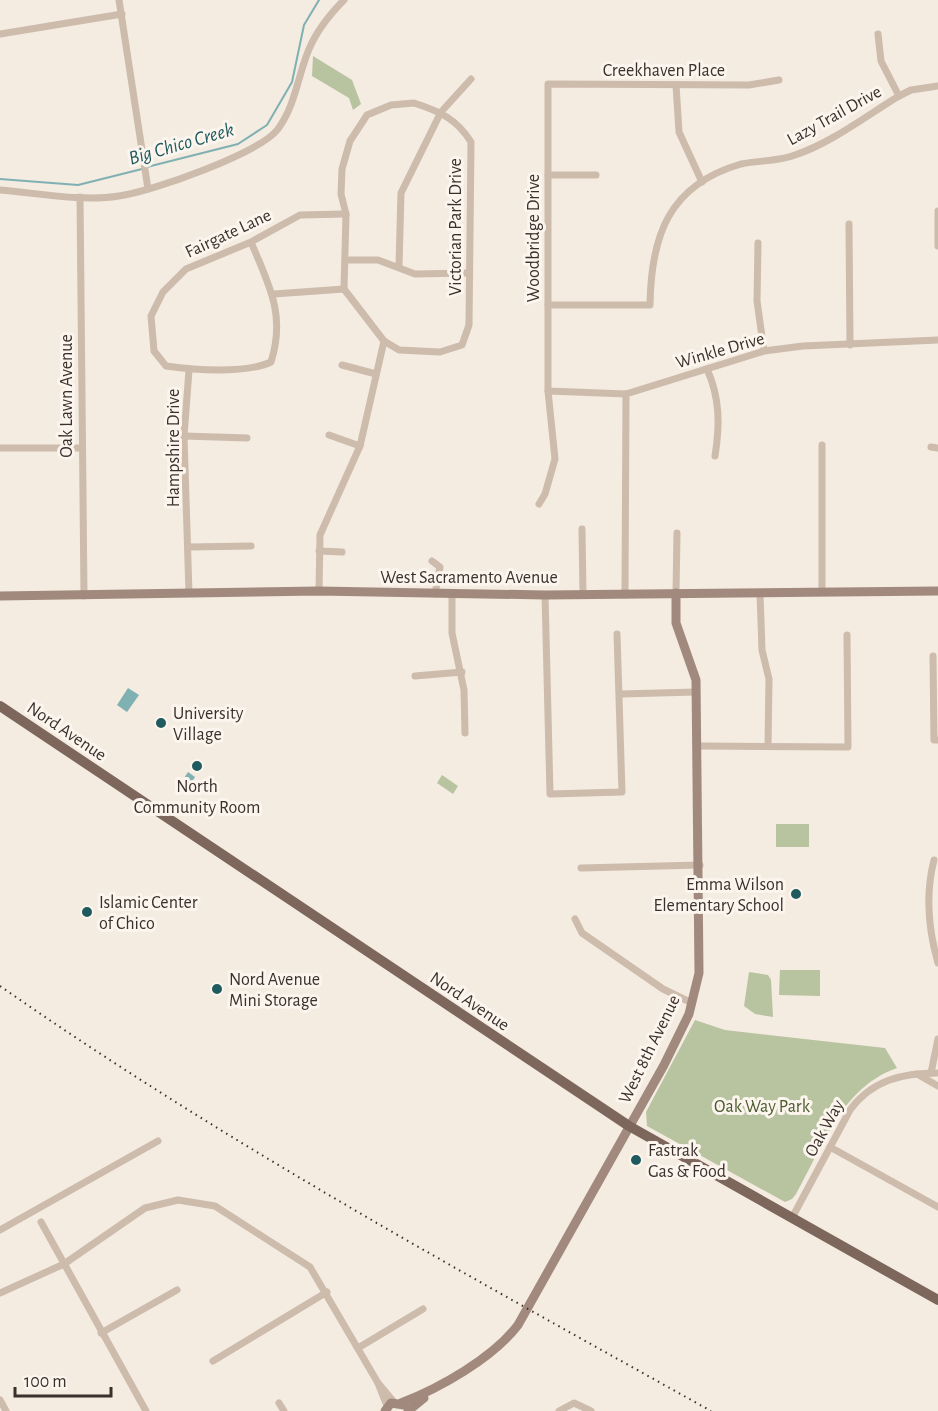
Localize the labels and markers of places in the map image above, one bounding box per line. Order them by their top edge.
place label: University Village [173,705,244,744]
marker: University Village [154,716,168,730]
marker: North Community Room [190,759,204,773]
place label: North Community Room [134,778,260,817]
place label: Emma Wilson Elementary School [654,876,784,915]
marker: Emma Wilson Elementary School [789,887,803,901]
place label: Islamic Center of Chico [99,894,198,933]
marker: Islamic Center of Chico [80,905,94,919]
place label: Nord Avenue Mini Storage [229,971,320,1010]
marker: Nord Avenue Mini Storage [210,982,224,996]
place label: Fastrak Gas & Food [648,1142,726,1181]
marker: Fastrak Gas & Food [629,1153,643,1167]

